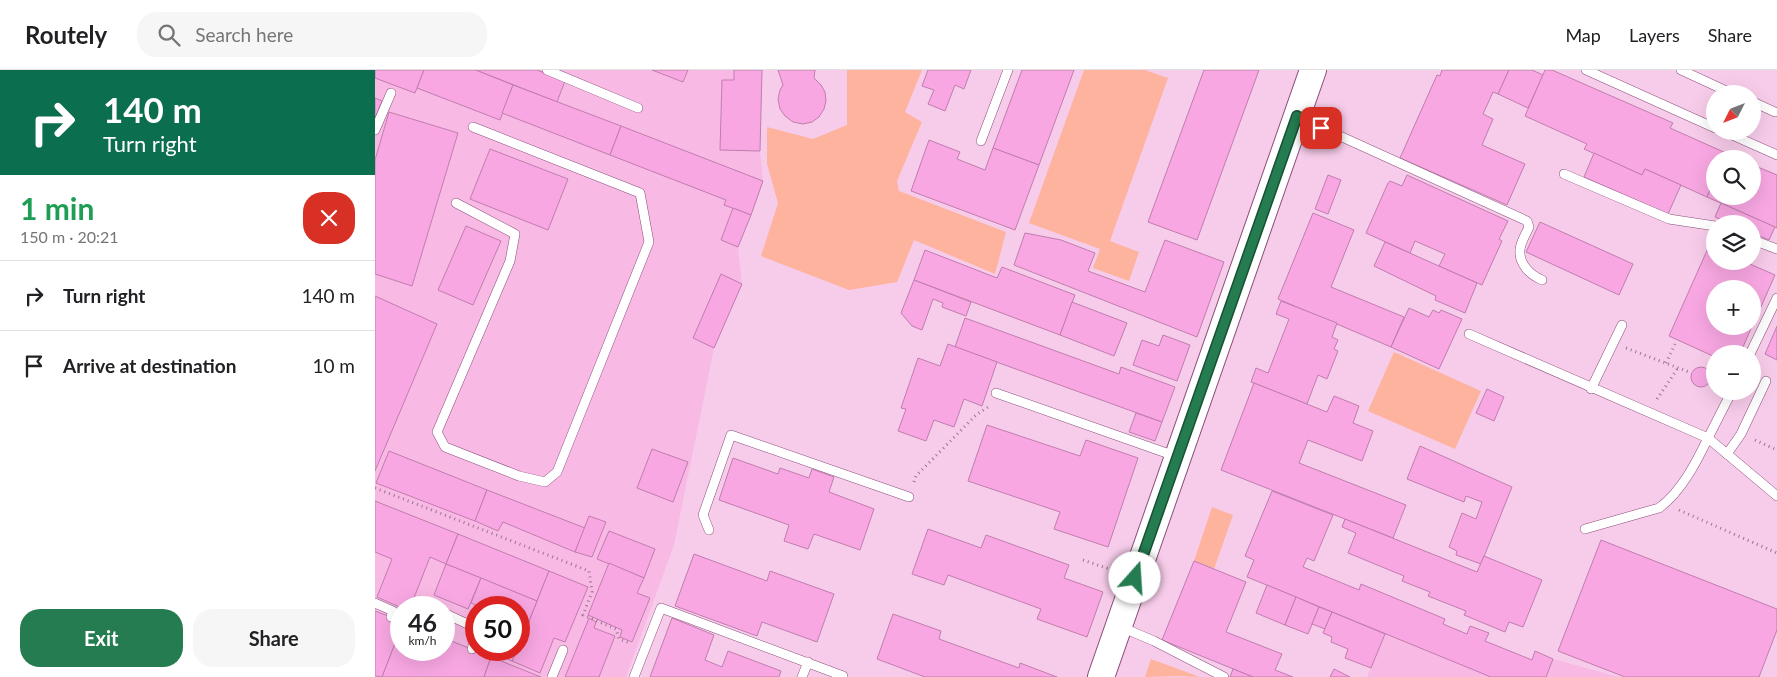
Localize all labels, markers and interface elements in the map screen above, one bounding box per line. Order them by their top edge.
search box [137,12,487,57]
text: Routely [25,20,107,49]
icon: search [155,21,183,49]
text: Search here [195,23,293,46]
text: Map [1565,24,1601,46]
text: Layers [1629,24,1680,46]
text: Share [1708,24,1752,46]
north arrow [1706,85,1761,140]
map controls [1706,85,1761,400]
text: 140 m [103,88,202,130]
icon: right [20,90,85,155]
pin [1300,107,1342,149]
icon: arrive [1307,114,1335,142]
text: Turn right [103,130,197,157]
button: search [1706,150,1761,205]
text: 1 min [20,190,94,226]
button: close [303,192,355,244]
button: layers [1706,215,1761,270]
text: 150 m · 20:21 [20,227,119,246]
button: + [1706,280,1761,335]
icon: right [20,282,48,310]
text: Turn right [63,284,145,307]
text: 140 m [301,284,355,307]
button: − [1706,345,1761,400]
icon: arrive [20,352,48,380]
text: Arrive at destination [63,354,236,377]
text: 10 m [312,354,355,377]
position arrow [1108,551,1160,603]
speed limit sign: 50 [465,596,530,661]
text: 46 [408,607,437,637]
button: Exit [20,609,183,667]
button: Share [193,609,355,667]
text: km/h [408,633,437,648]

